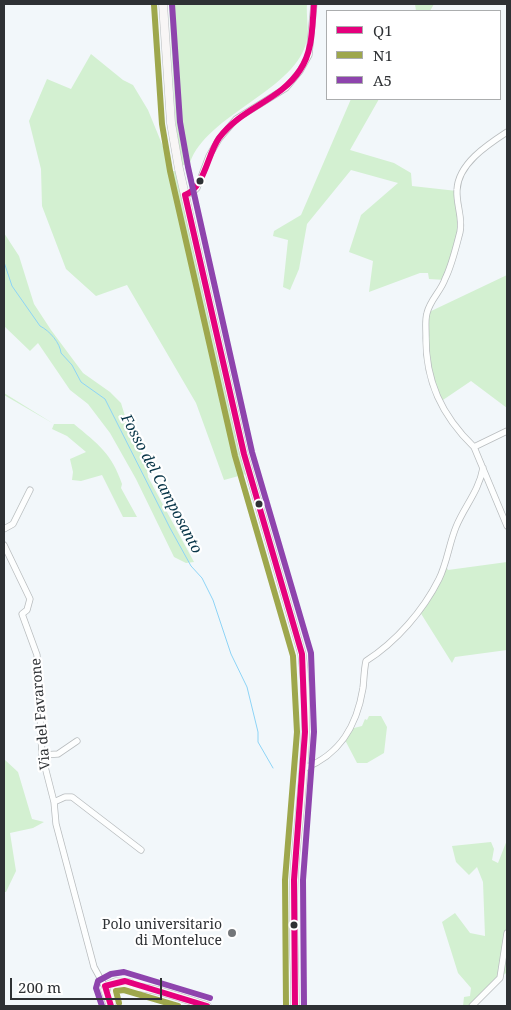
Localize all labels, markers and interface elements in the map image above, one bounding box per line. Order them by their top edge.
legend [326,10,501,100]
text: Q1 [373,20,393,40]
text: N1 [373,45,393,65]
text: A5 [373,70,392,90]
unlabelled marker [195,176,205,186]
water label: Fosso del Camposanto [117,411,205,557]
unlabelled marker [254,499,264,509]
street label: Via del Favarone [28,657,54,771]
place label: Polo universitario di Monteluce [102,917,222,950]
unlabelled marker [289,920,299,930]
marker: Polo universitario di Monteluce [226,927,238,939]
scale bar [12,968,165,1000]
text: 200 m [18,977,61,997]

